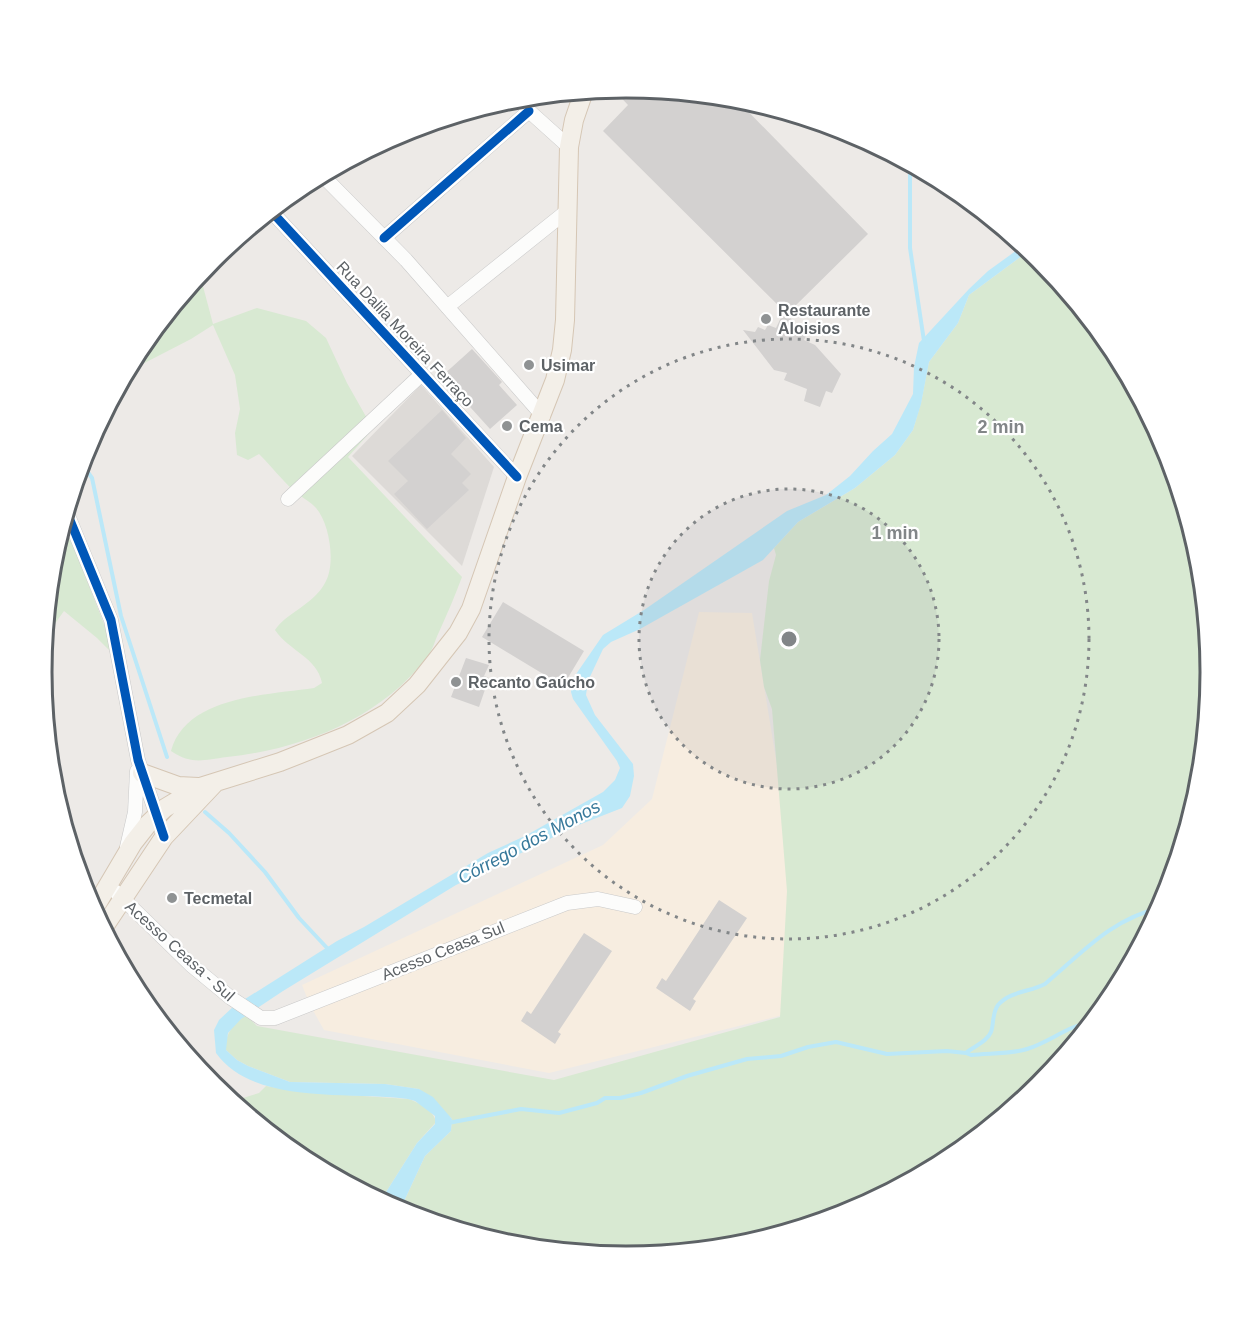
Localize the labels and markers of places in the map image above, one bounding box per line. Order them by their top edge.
place label: Restaurante Aloisios [778,302,871,337]
marker: Restaurante Aloisios [759,312,773,326]
place label: Usimar [541,357,595,374]
marker: Usimar [522,358,536,372]
place label: Cema [519,418,563,435]
marker: Cema [500,419,514,433]
centre of rings [779,629,799,649]
place label: Recanto Gaúcho [468,674,595,691]
marker: Recanto Gaúcho [449,675,463,689]
place label: Tecmetal [184,890,252,907]
marker: Tecmetal [165,891,179,905]

